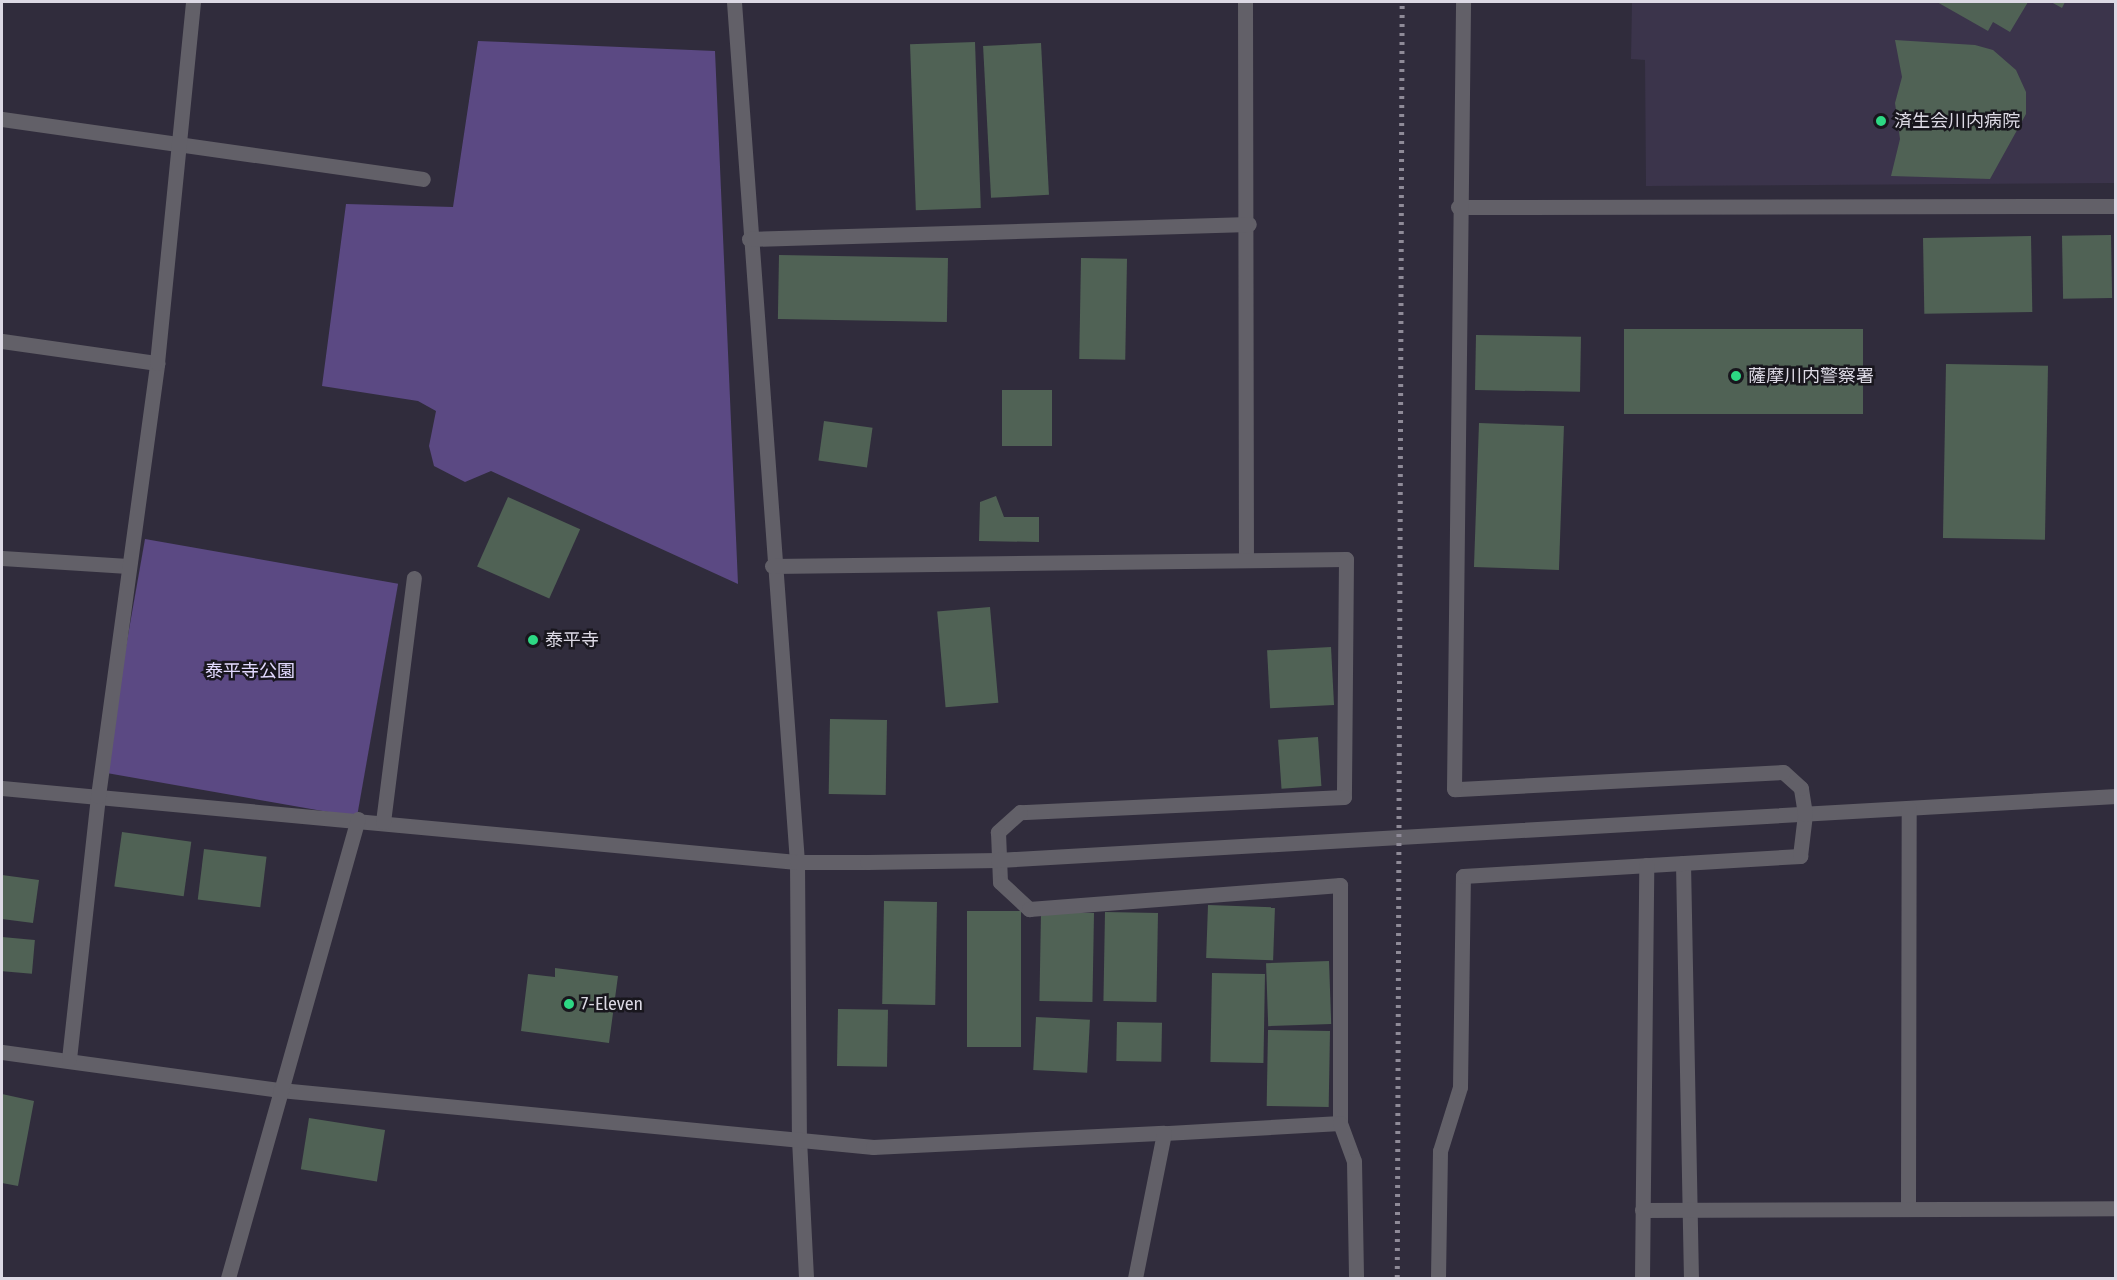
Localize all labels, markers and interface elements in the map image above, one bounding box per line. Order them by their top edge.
place label: 済生会川内病院 [1894,110,2020,132]
marker: 済生会川内病院 [1872,112,1890,130]
place label: 薩摩川内警察署 [1748,365,1874,387]
marker: 薩摩川内警察署 [1729,369,1743,383]
place label: 泰平寺 [545,629,599,651]
marker: 泰平寺 [526,633,540,647]
park label: 泰平寺公園 [205,660,295,682]
place label: 7-Eleven [581,993,643,1015]
marker: 7-Eleven [562,997,576,1011]

